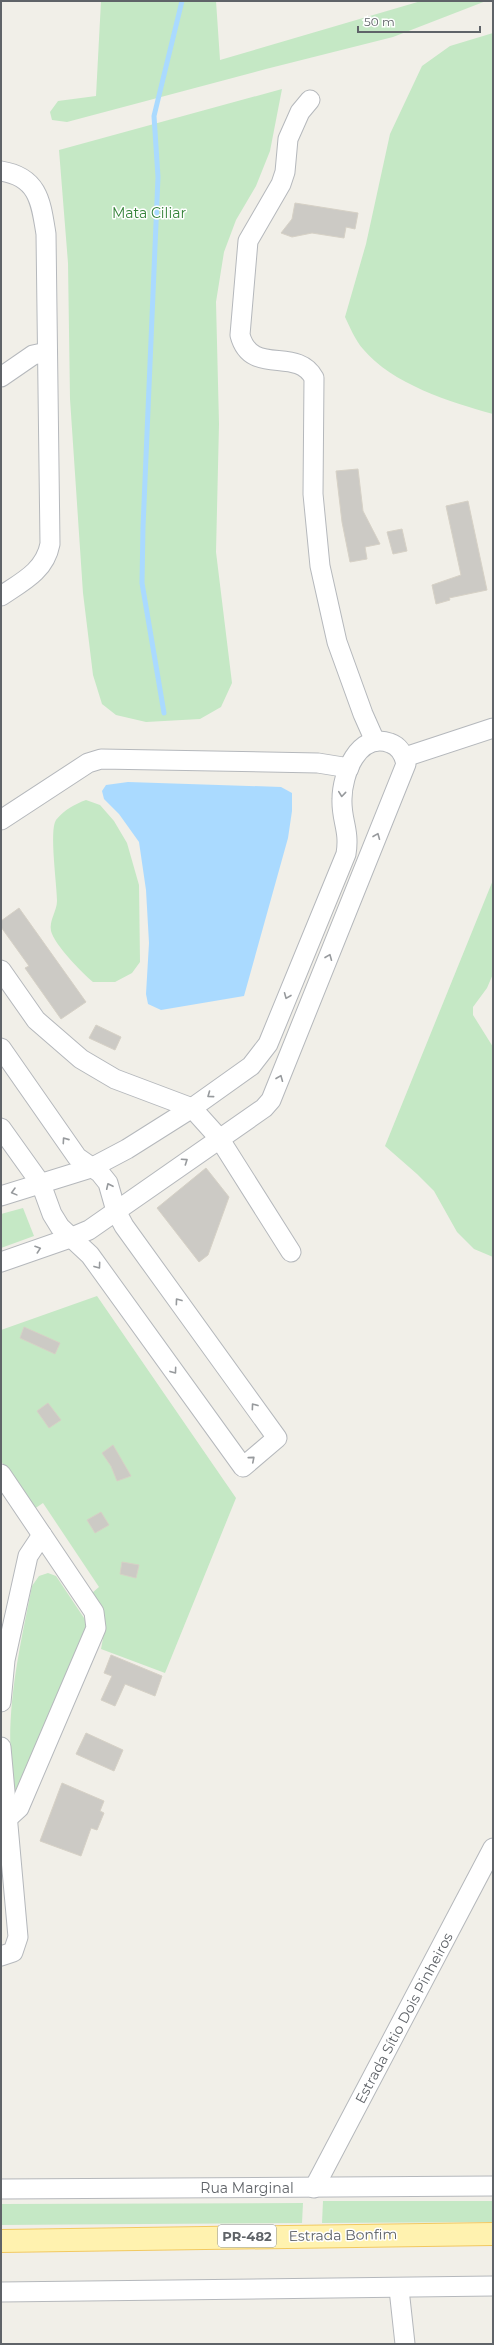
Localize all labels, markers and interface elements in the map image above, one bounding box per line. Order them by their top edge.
scale bar [358,8,480,34]
text: 50 m [364,14,395,29]
park label: Mata Ciliar [112,204,186,222]
one-way arrow [338,791,347,798]
one-way arrow [372,833,380,841]
one-way arrow [324,954,332,961]
one-way arrow [284,992,292,999]
one-way arrow [276,1074,284,1081]
one-way arrow [207,1090,214,1098]
one-way arrow [62,1137,70,1144]
one-way arrow [181,1159,188,1166]
one-way arrow [106,1183,114,1190]
one-way arrow [11,1187,18,1196]
one-way arrow [34,1245,41,1254]
one-way arrow [93,1262,101,1269]
one-way arrow [176,1298,183,1305]
one-way arrow [169,1367,176,1374]
one-way arrow [251,1403,259,1410]
one-way arrow [247,1457,255,1464]
street label: Estrada Sítio Dois Pinheiros [351,1929,457,2107]
street label: Rua Marginal [200,2179,294,2197]
road number: PR-482 [218,2225,276,2247]
street label: Estrada Bonfim [289,2225,397,2245]

